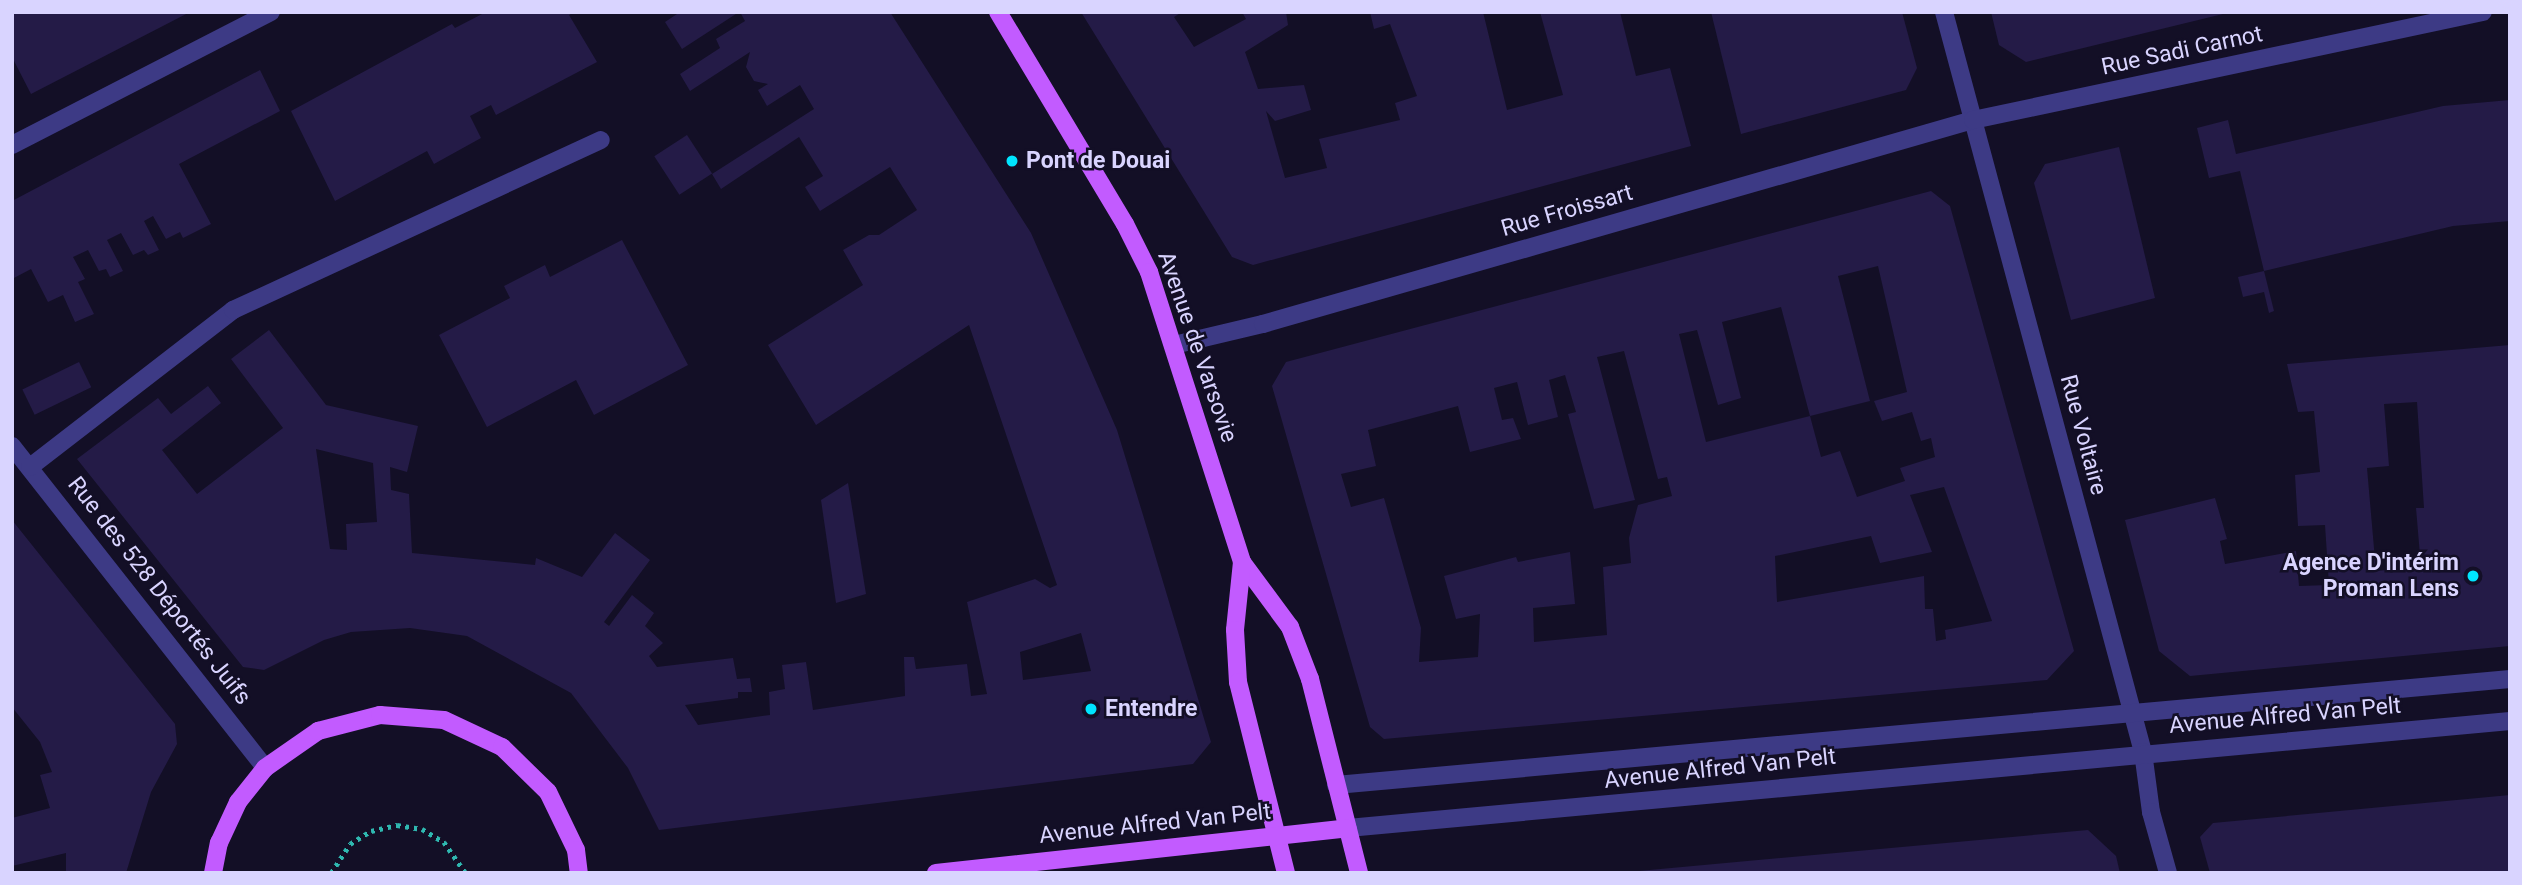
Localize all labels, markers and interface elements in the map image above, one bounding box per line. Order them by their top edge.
street label: Rue Sadi Carnot [2099,20,2265,82]
place label: Pont de Douai [1026,147,1170,175]
marker: Pont de Douai [1004,153,1020,169]
street label: Rue Froissart [1498,179,1636,243]
street label: Avenue de Varsovie [1151,248,1243,446]
street label: Rue Voltaire [2054,372,2112,498]
street label: Rue des 528 Déportés Juifs [61,471,257,711]
place label: Agence D'intérim Proman Lens [2283,549,2459,603]
marker: Agence D'intérim Proman Lens [2465,568,2481,584]
street label: Avenue Alfred Van Pelt [2168,692,2402,740]
place label: Entendre [1105,695,1198,723]
marker: Entendre [1083,701,1099,717]
street label: Avenue Alfred Van Pelt [1603,743,1837,795]
street label: Avenue Alfred Van Pelt [1038,798,1272,850]

